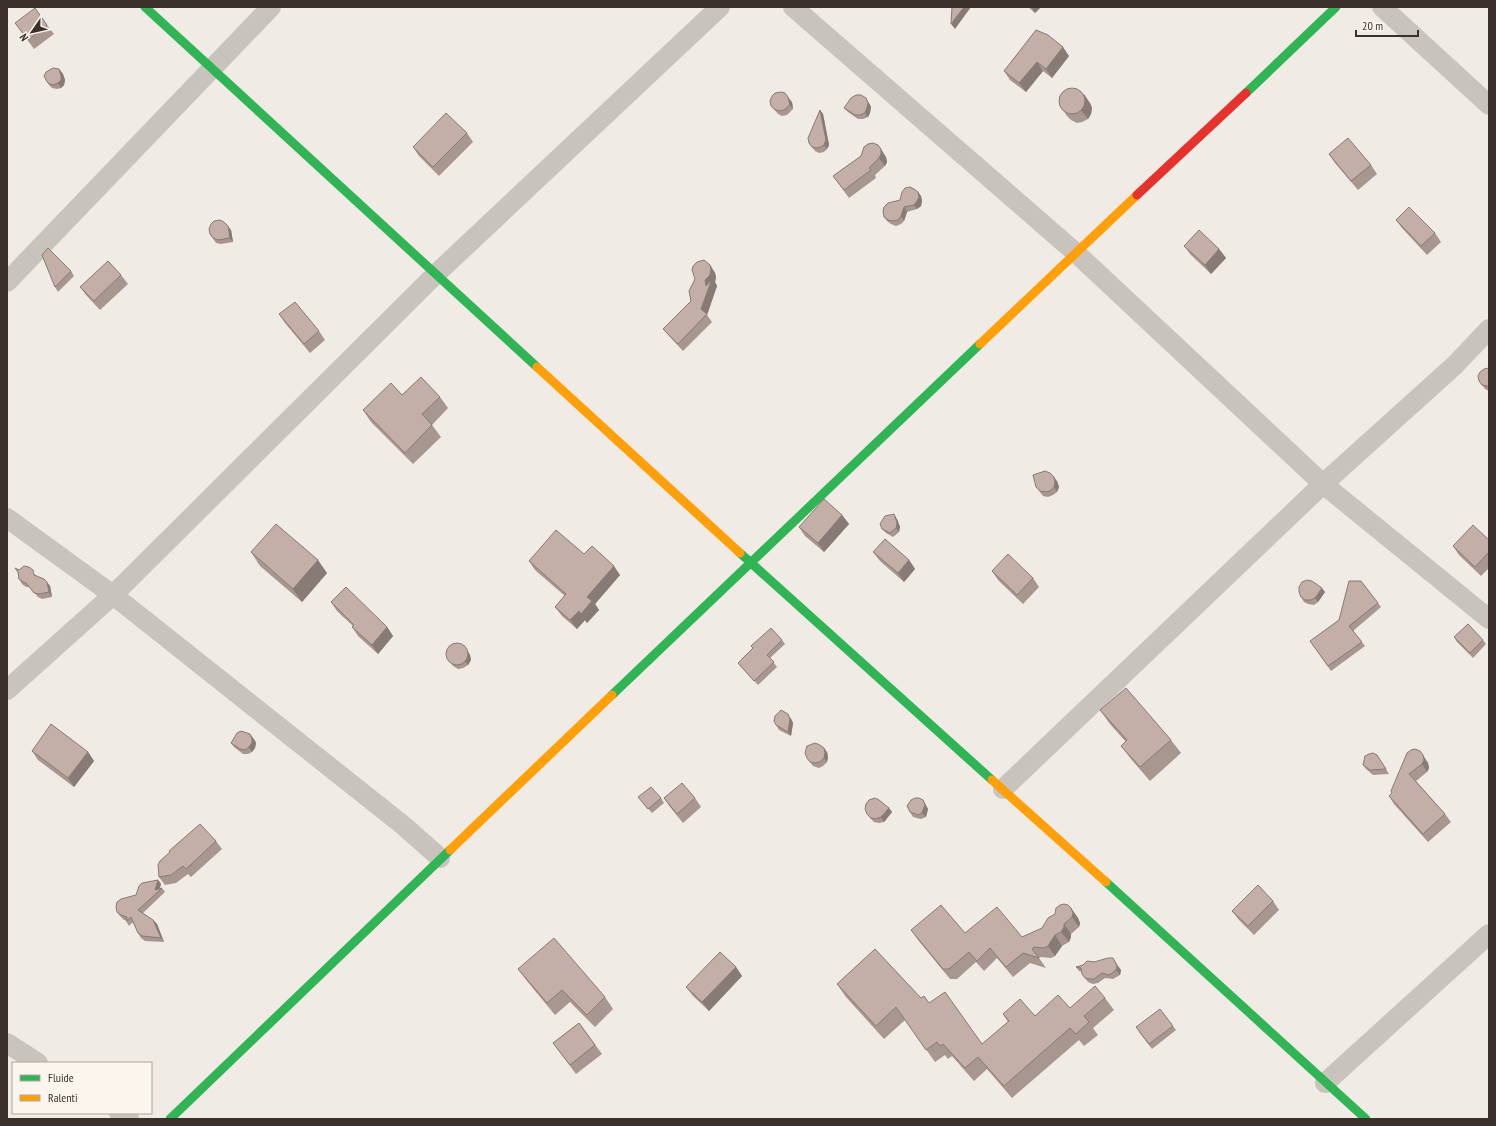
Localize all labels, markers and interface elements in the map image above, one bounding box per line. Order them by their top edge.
north arrow [12,12,52,52]
scale bar [1356,12,1418,38]
text: 20 m [1362,18,1383,33]
text: N [16,31,31,44]
legend [12,1062,152,1114]
text: Fluide [48,1070,74,1085]
text: Ralenti [48,1090,77,1105]

